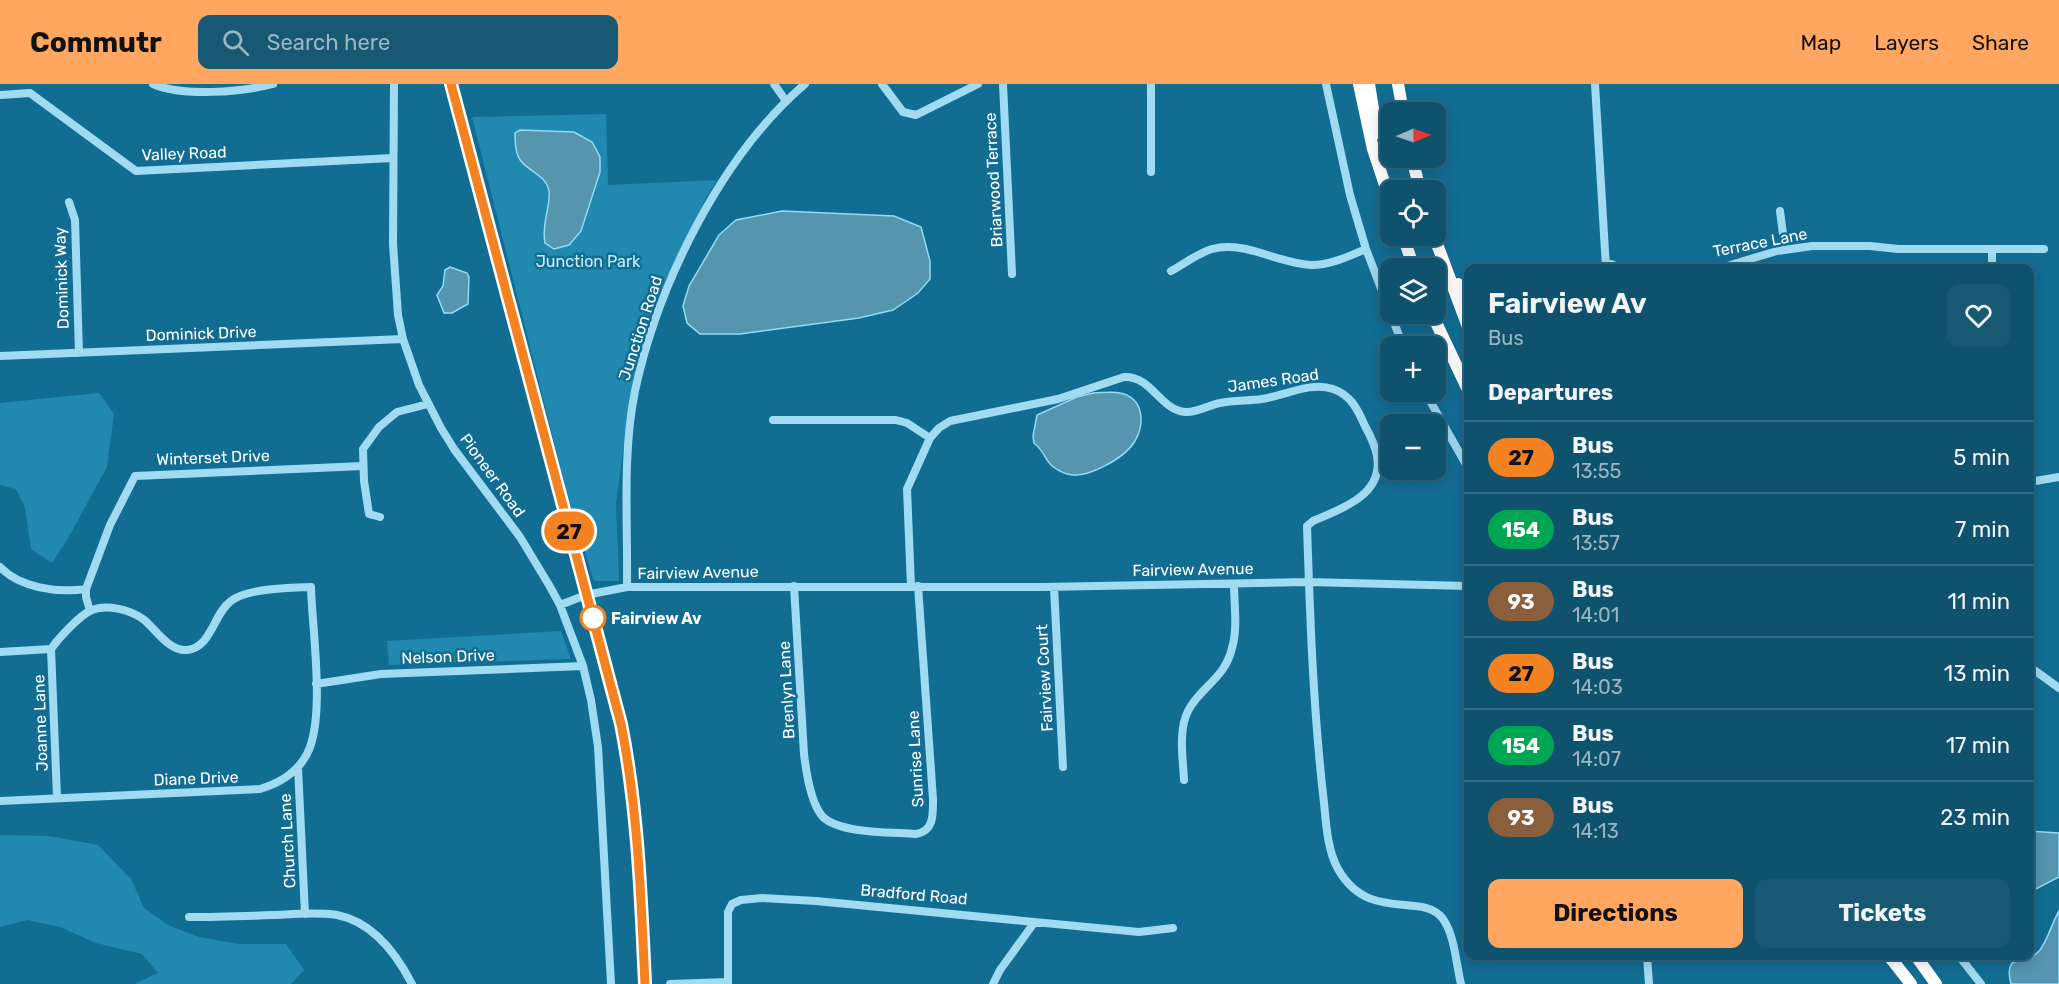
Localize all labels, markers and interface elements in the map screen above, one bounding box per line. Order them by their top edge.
search box [198,15,618,69]
text: Commutr [30,26,162,59]
icon: search [219,26,252,59]
text: Search here [267,29,390,56]
text: Map [1800,30,1841,55]
text: Layers [1874,30,1939,55]
text: Share [1972,30,2029,55]
north arrow [1380,102,1446,168]
map controls [1380,102,1446,480]
street label: Briarwood Terrace [980,112,1007,248]
street label: Valley Road [141,143,227,164]
button: locate [1380,180,1446,246]
street label: Terrace Lane [1711,224,1809,261]
street label: Dominick Way [50,226,73,329]
park label: Junction Park [536,252,641,271]
button: layers [1380,258,1446,324]
street label: Junction Road [615,273,666,383]
button: heart [1947,284,2010,347]
text: Fairview Av [1488,287,1647,320]
street label: Dominick Drive [145,322,257,345]
text: Bus [1488,326,1524,350]
button: + [1380,336,1446,402]
street label: James Road [1226,365,1320,396]
text: Departures [1488,379,1613,406]
button: − [1380,414,1446,480]
street label: Pioneer Road [456,430,529,521]
text: Bus [1572,432,1614,459]
text: 5 min [1953,444,2010,471]
text: 27 [1508,445,1534,470]
street label: Winterset Drive [156,446,270,469]
text: 13:55 [1572,459,1621,483]
text: Bus [1572,504,1614,531]
line badge: 27 [542,512,596,550]
text: 7 min [1955,516,2010,543]
text: 154 [1502,517,1540,542]
text: 27 [556,519,582,544]
text: 13:57 [1572,531,1620,555]
street label: Fairview Avenue [1132,559,1254,580]
street label: Fairview Avenue [637,562,759,583]
text: Bus [1572,576,1614,603]
text: 11 min [1948,588,2010,615]
text: 93 [1507,589,1535,614]
text: 14:01 [1572,603,1619,627]
marker: Fairview Av [580,605,606,631]
place label: Fairview Av [611,609,702,628]
street label: Fairview Court [1032,624,1057,732]
street label: Brenlyn Lane [774,640,799,739]
street label: Nelson Drive [401,645,495,668]
text: Bus [1572,648,1614,675]
text: 13 min [1944,660,2010,687]
text: 27 [1508,661,1534,686]
street label: Joanne Lane [29,674,52,772]
text: 14:03 [1572,675,1623,699]
street label: Sunrise Lane [903,710,928,808]
text: Bus [1572,720,1614,747]
text: 17 min [1946,732,2010,759]
text: 154 [1502,733,1540,758]
text: 14:07 [1572,747,1621,771]
street label: Diane Drive [153,768,239,789]
text: Bus [1572,792,1614,819]
street label: Church Lane [276,793,299,889]
text: 23 min [1940,804,2010,831]
text: 93 [1507,805,1535,830]
text: 14:13 [1572,819,1619,843]
button: Directions [1488,879,1743,948]
button: Tickets [1755,879,2010,948]
street label: Bradford Road [860,880,968,909]

